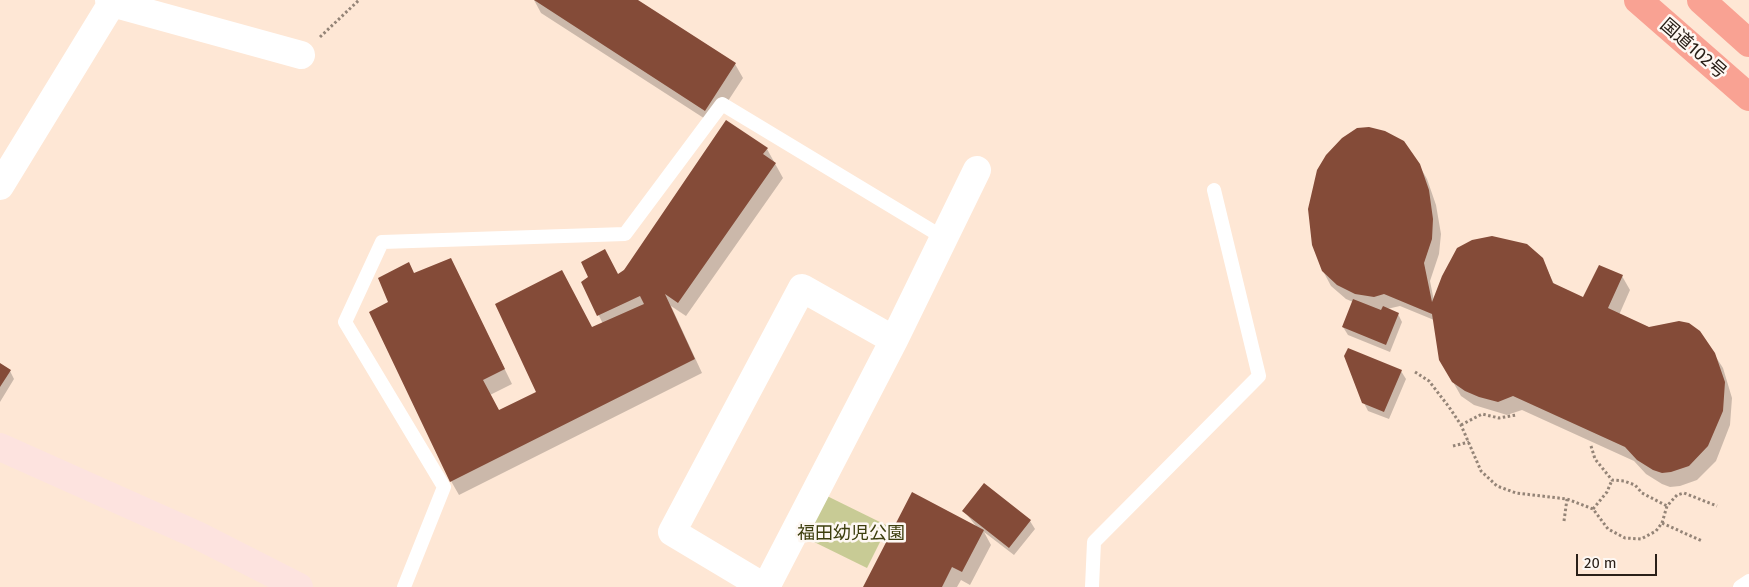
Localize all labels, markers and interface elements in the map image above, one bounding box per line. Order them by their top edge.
street label: 国道102号 [1656,14,1730,84]
park label: 福田幼児公園 [797,523,905,545]
scale bar [1579,544,1660,576]
text: 20 m [1584,554,1617,572]

